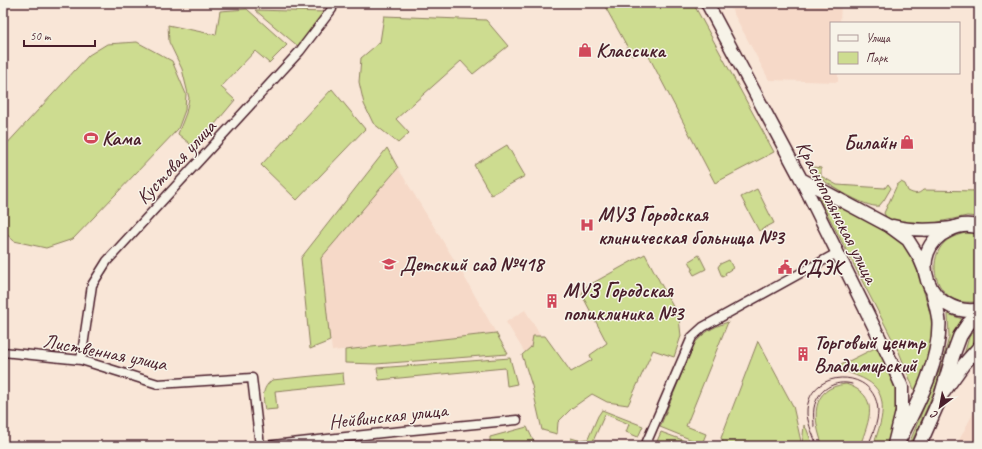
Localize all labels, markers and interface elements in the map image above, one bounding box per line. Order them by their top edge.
scale bar [24,22,95,48]
legend [830,22,960,74]
text: 50 m [30,28,52,44]
text: Улица [866,30,891,46]
place label: Классика [596,38,667,63]
shop icon: Классика [577,42,593,58]
text: Парк [866,50,889,66]
street label: Кустовая улица [131,114,222,209]
place label: Кама [102,126,142,151]
sports icon: Кама [83,130,99,146]
place label: Билайн [844,130,897,155]
shop icon: Билайн [899,134,915,150]
street label: Краснополянская улица [790,136,885,289]
place label: МУЗ Городская клиническая больница №3 [598,202,786,250]
hospital icon: МУЗ Городская клиническая больница №3 [579,217,595,233]
place label: Детский сад №418 [400,252,546,277]
place label: СДЭК [796,255,846,280]
school or university icon: Детский сад №418 [381,256,397,272]
public building icon: СДЭК [777,259,793,275]
place label: МУЗ Городская поликлиника №3 [563,278,685,326]
building icon: МУЗ Городская поликлиника №3 [544,293,560,309]
street label: Лиственная улица [41,328,170,376]
place label: Торговый центр Владимирский [814,330,926,378]
building icon: Торговый центр Владимирский [795,346,811,362]
north arrow [920,387,960,427]
street label: Нейвинская улица [328,397,450,435]
text: С [927,407,941,423]

